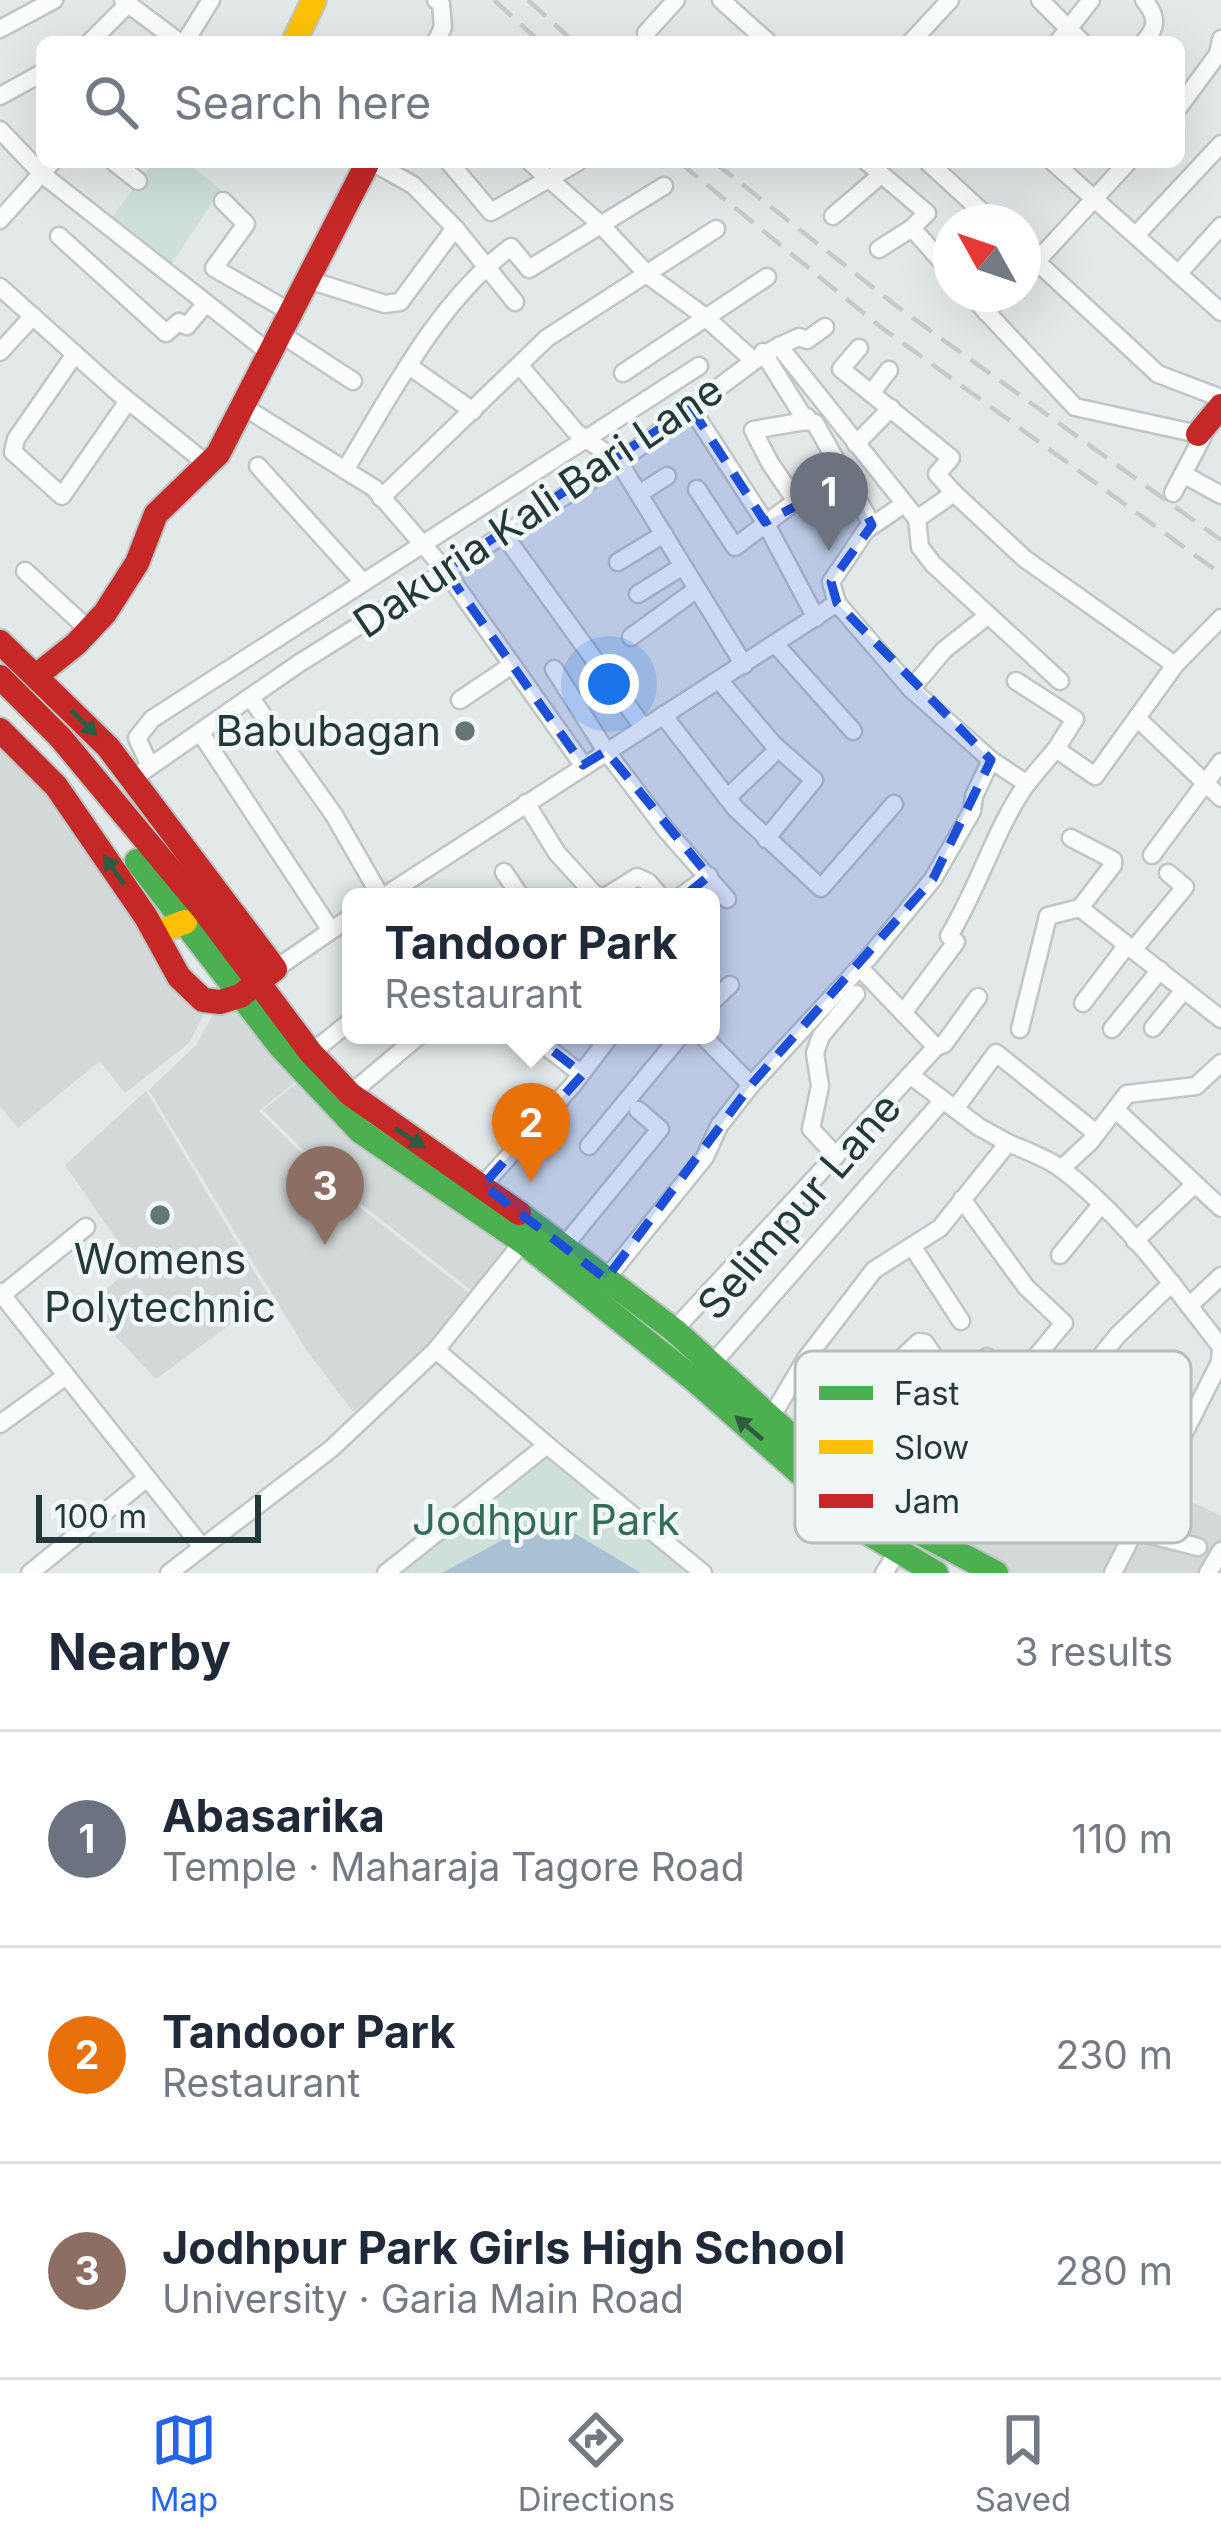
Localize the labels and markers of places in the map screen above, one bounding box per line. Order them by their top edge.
pin: 1 [790,452,868,551]
place label: Babubagan [216,705,441,756]
marker: Babubagan [452,718,478,744]
pin: 2 [492,1083,570,1182]
pin: 3 [286,1146,364,1245]
marker: Womens Polytechnic [147,1202,173,1228]
place label: Womens Polytechnic [44,1233,276,1332]

